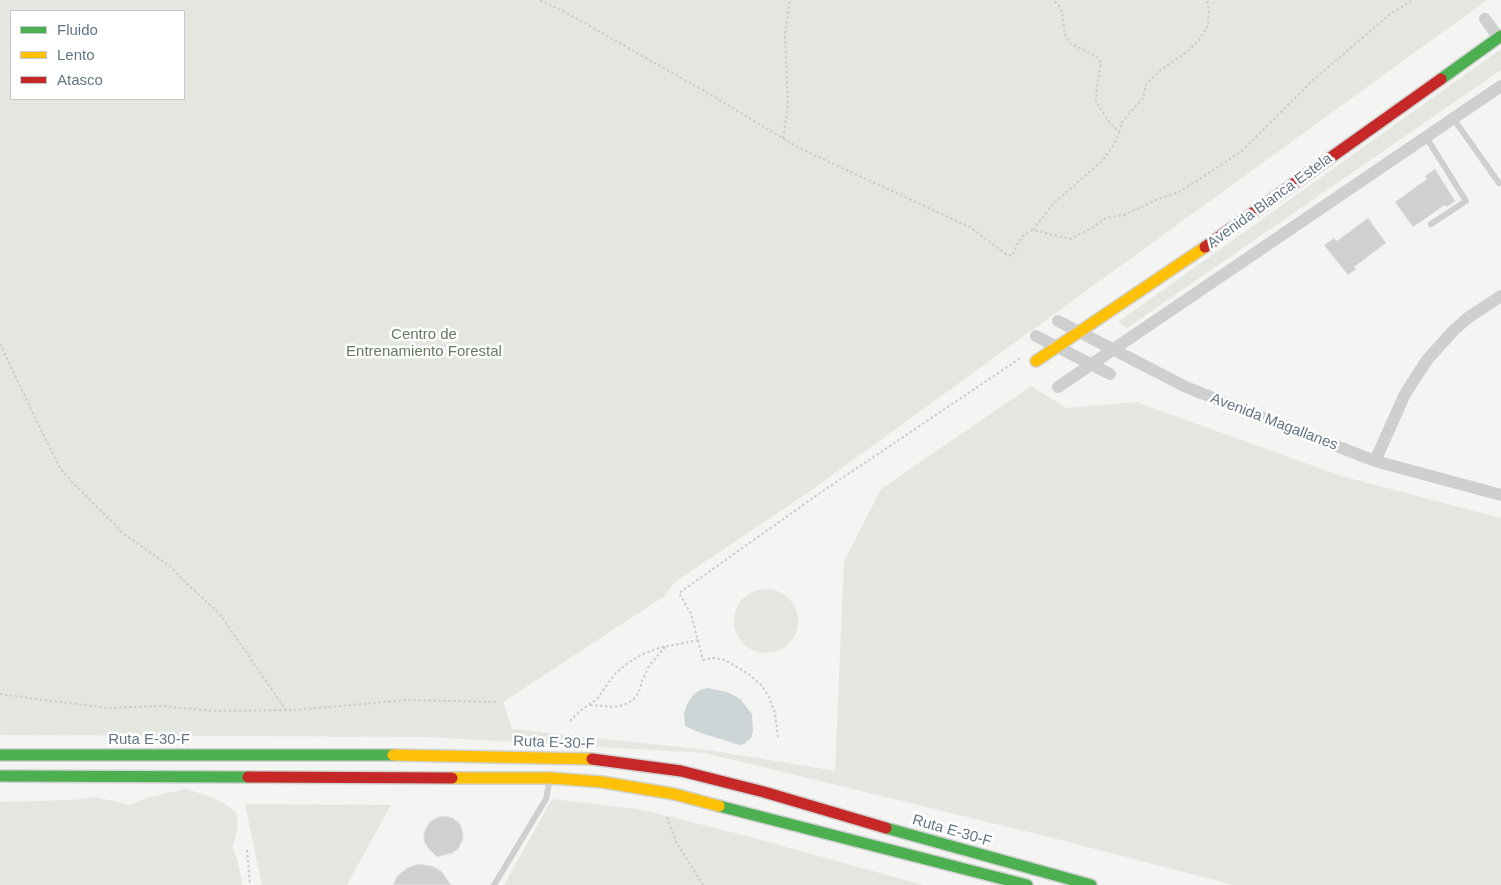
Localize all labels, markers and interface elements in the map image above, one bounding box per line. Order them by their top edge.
legend [10,10,185,100]
text: Fluido [57,21,98,38]
text: Lento [57,46,95,63]
text: Atasco [57,71,103,88]
street label: Avenida Blanca Estela [1204,150,1336,252]
park label: Centro de Entrenamiento Forestal [346,326,502,361]
street label: Avenida Magallanes [1208,389,1340,455]
street label: Ruta E-30-F [108,731,190,749]
street label: Ruta E-30-F [513,733,595,753]
street label: Ruta E-30-F [910,811,994,851]

